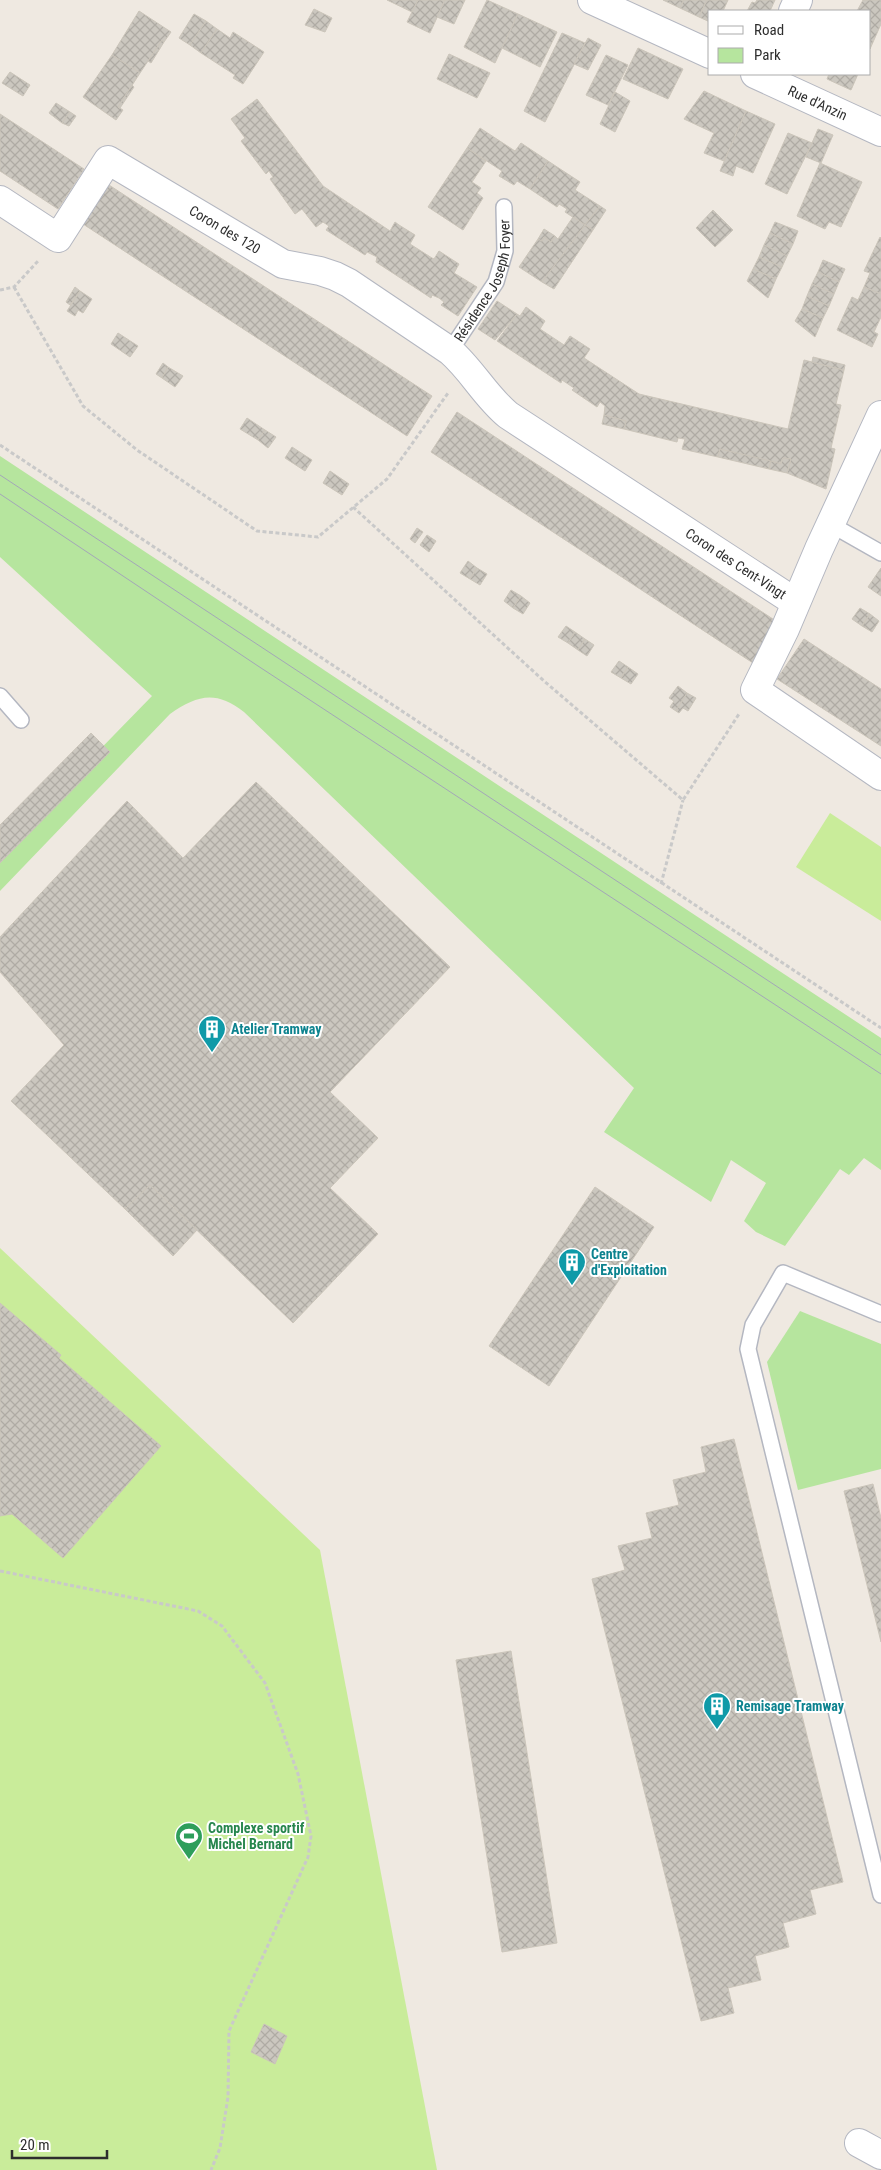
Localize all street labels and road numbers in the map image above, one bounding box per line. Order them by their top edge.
street label: Rue d'Anzin [785,82,850,123]
street label: Coron des 120 [186,202,263,257]
street label: Résidence Joseph Foyer [451,219,513,345]
street label: Coron des Cent-Vingt [683,525,789,602]

